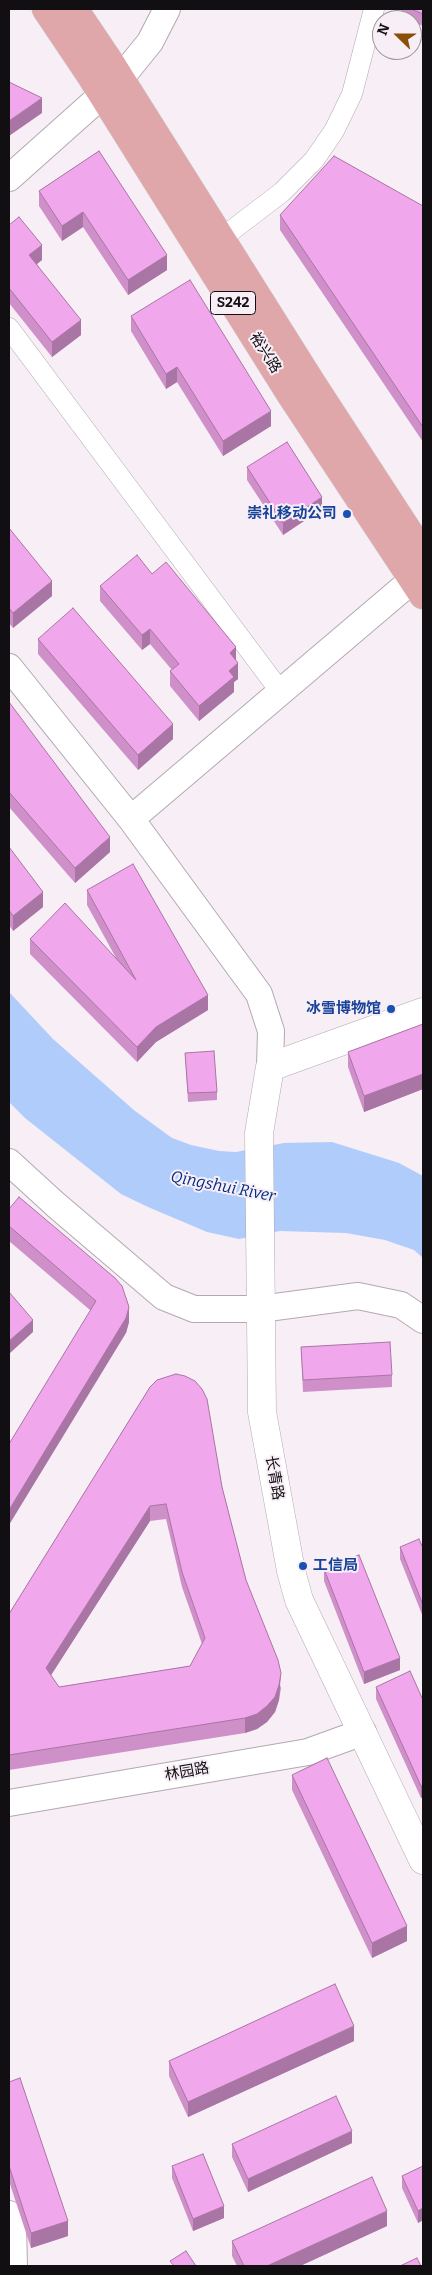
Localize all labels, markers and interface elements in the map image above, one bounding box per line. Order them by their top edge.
north arrow [372,10,422,60]
text: N [374,21,393,38]
road number: S242 [210,292,256,314]
street label: 裕兴路 [245,329,285,377]
place label: 崇礼移动公司 [247,505,337,523]
marker: 崇礼移动公司 [341,508,353,520]
place label: 冰雪博物馆 [306,1000,381,1018]
marker: 冰雪博物馆 [385,1003,397,1015]
water label: Qingshui River [169,1167,277,1207]
street label: 长青路 [261,1454,287,1502]
place label: 工信局 [313,1557,358,1575]
marker: 工信局 [297,1560,309,1572]
street label: 林园路 [163,1759,211,1785]

